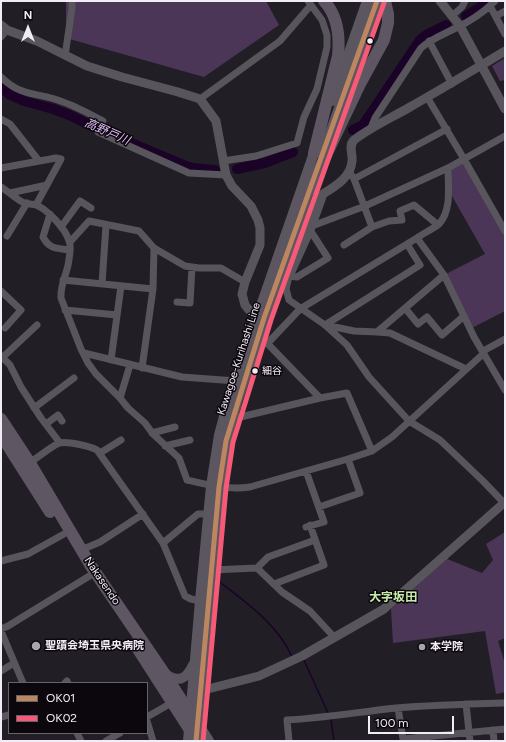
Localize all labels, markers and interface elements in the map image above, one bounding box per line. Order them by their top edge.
north arrow [8,8,48,48]
text: N [24,9,32,22]
unlabelled marker [365,36,375,46]
water label: 高野戸川 [82,116,132,148]
street label: Kawagoe-Kurihashi Line [215,301,263,417]
place label: 細谷 [262,365,282,377]
marker: 細谷 [250,366,260,376]
street label: Nakasendo [81,554,123,608]
district label: 大字坂田 [369,590,417,604]
place label: 聖蹟会埼玉県央病院 [45,639,144,653]
marker: 聖蹟会埼玉県央病院 [30,640,42,652]
place label: 本学院 [430,640,463,654]
marker: 本学院 [417,642,427,652]
legend [8,682,148,734]
text: OK01 [46,691,75,705]
scale bar [370,708,456,734]
text: OK02 [46,711,77,725]
text: 100 m [375,716,409,730]

